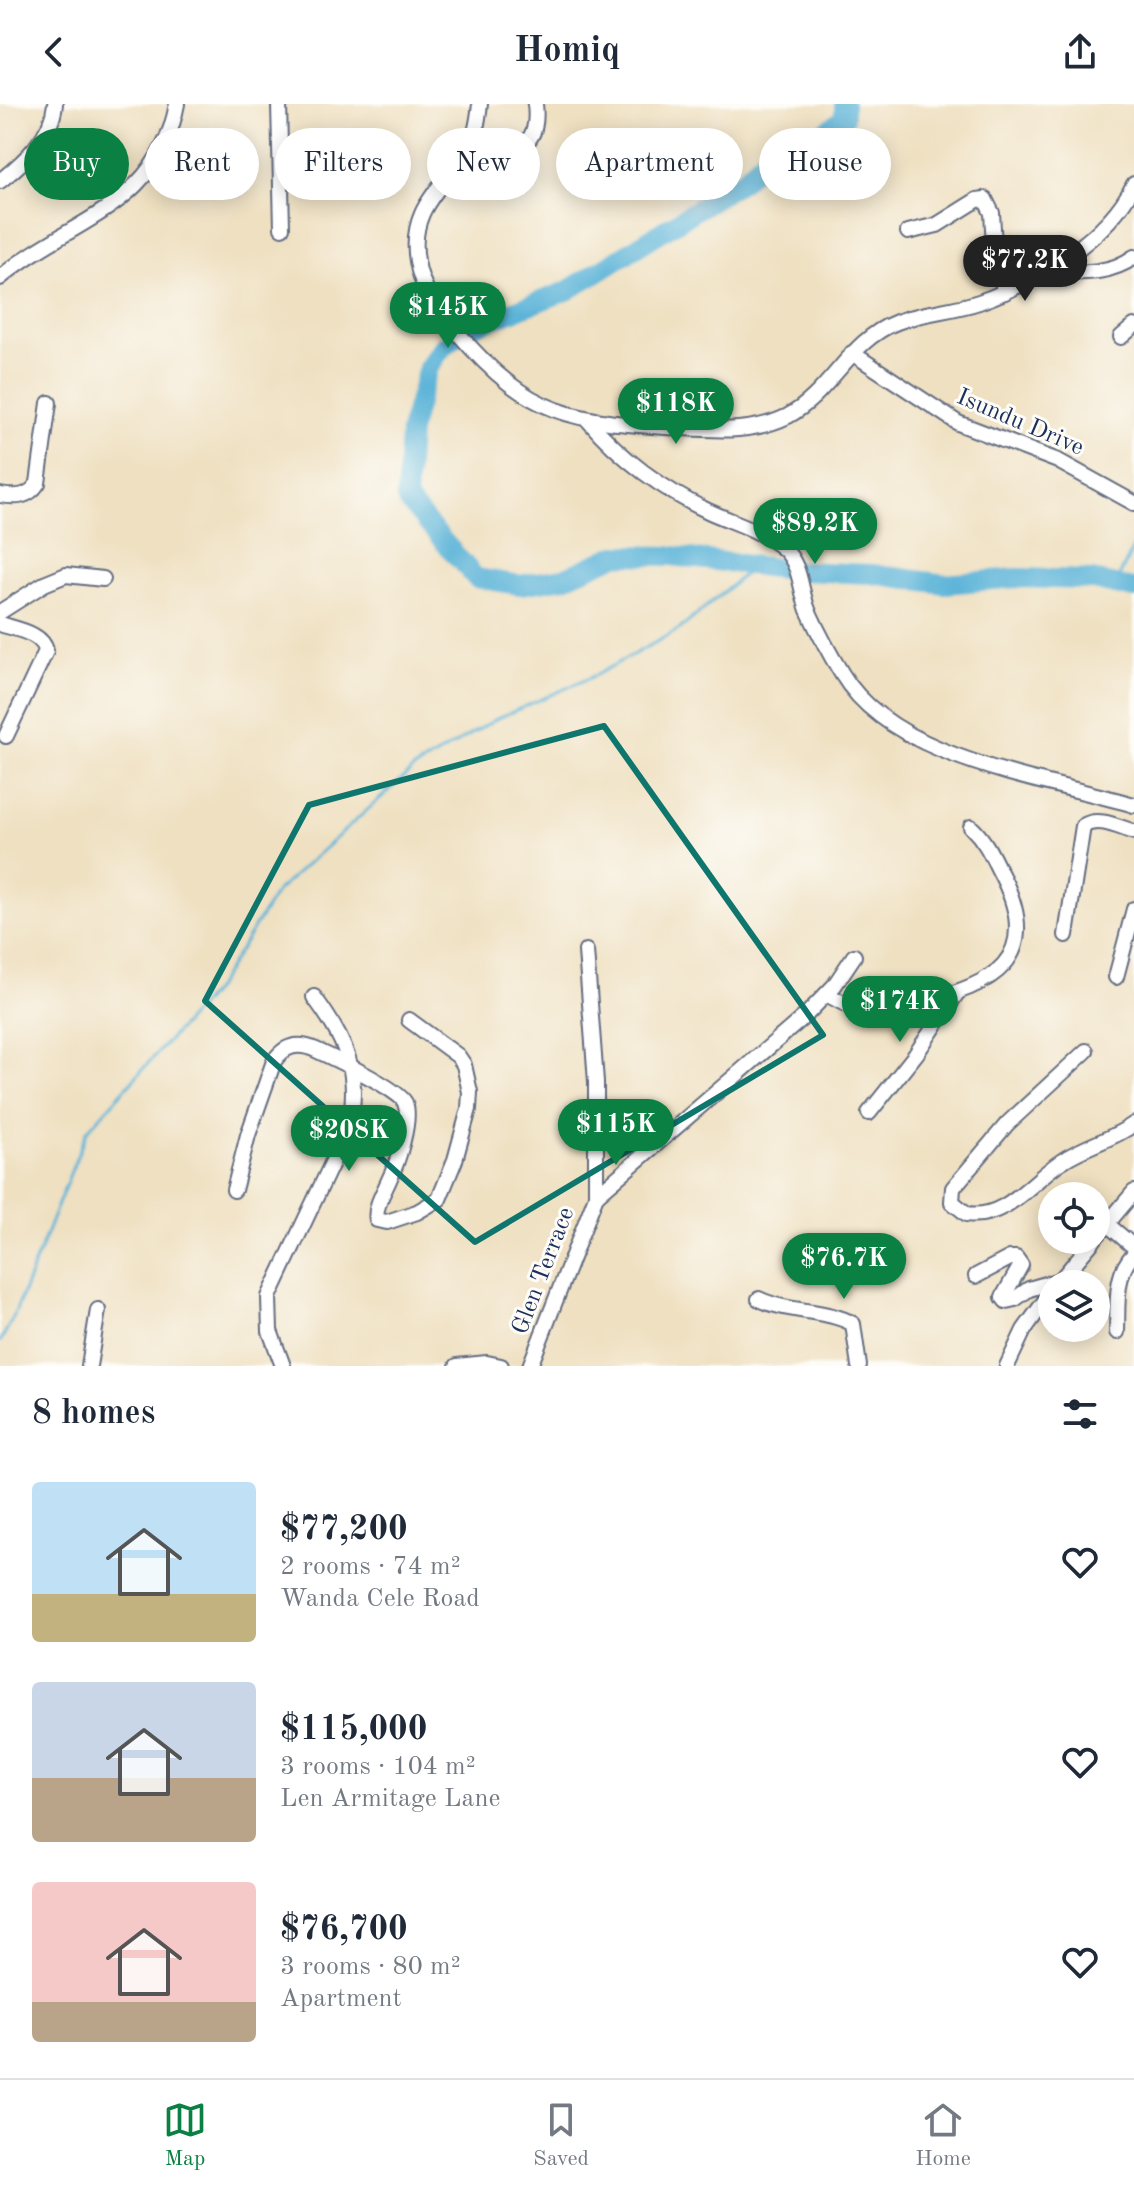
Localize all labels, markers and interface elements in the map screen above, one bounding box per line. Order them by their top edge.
icon: back [32,30,76,74]
icon: share [1058,30,1102,74]
text: Homiq [514,34,620,70]
chip: Buy [24,128,129,200]
chip: Rent [145,128,259,200]
chip: Filters [275,128,411,200]
chip: New [427,128,540,200]
chip: Apartment [556,128,743,200]
chip: House [759,128,891,200]
pin: $77.2K [960,235,1090,303]
text: $77.2K [981,248,1069,274]
pin: $145K [392,282,504,350]
text: $145K [408,295,488,321]
pin: $118K [620,378,732,446]
street label: Isundu Drive [953,386,1087,460]
text: $118K [636,391,716,417]
pin: $89.2K [750,498,880,566]
text: $89.2K [771,511,859,537]
pin: $174K [844,976,956,1044]
text: $174K [860,989,940,1015]
pin: $115K [560,1099,672,1167]
pin: $208K [293,1105,405,1173]
text: $115K [576,1112,656,1138]
text: $208K [309,1118,389,1144]
map controls [1038,1182,1110,1342]
button: locate [1038,1182,1110,1254]
street label: Glen Terrace [509,1204,579,1338]
pin: $76.7K [779,1233,909,1301]
text: $76.7K [800,1246,888,1272]
button: layers [1038,1270,1110,1342]
icon: filters [1058,1392,1102,1436]
text: 8 homes [32,1397,155,1431]
text: $77,200 [280,1513,408,1547]
icon: home [96,1514,192,1610]
icon: heart [1058,1540,1102,1584]
text: 2 rooms · 74 m² [280,1554,461,1580]
text: Wanda Cele Road [280,1586,480,1612]
text: $115,000 [280,1713,428,1747]
icon: home [96,1714,192,1810]
icon: heart [1058,1740,1102,1784]
text: 3 rooms · 104 m² [280,1754,476,1780]
text: Len Armitage Lane [280,1786,500,1812]
text: $76,700 [280,1913,408,1947]
icon: home [96,1914,192,2010]
icon: heart [1058,1940,1102,1984]
text: 3 rooms · 80 m² [280,1954,461,1980]
text: Apartment [280,1986,402,2012]
tab: Map [163,2098,207,2173]
tab: Saved [533,2098,589,2173]
tab: Home [915,2098,971,2173]

